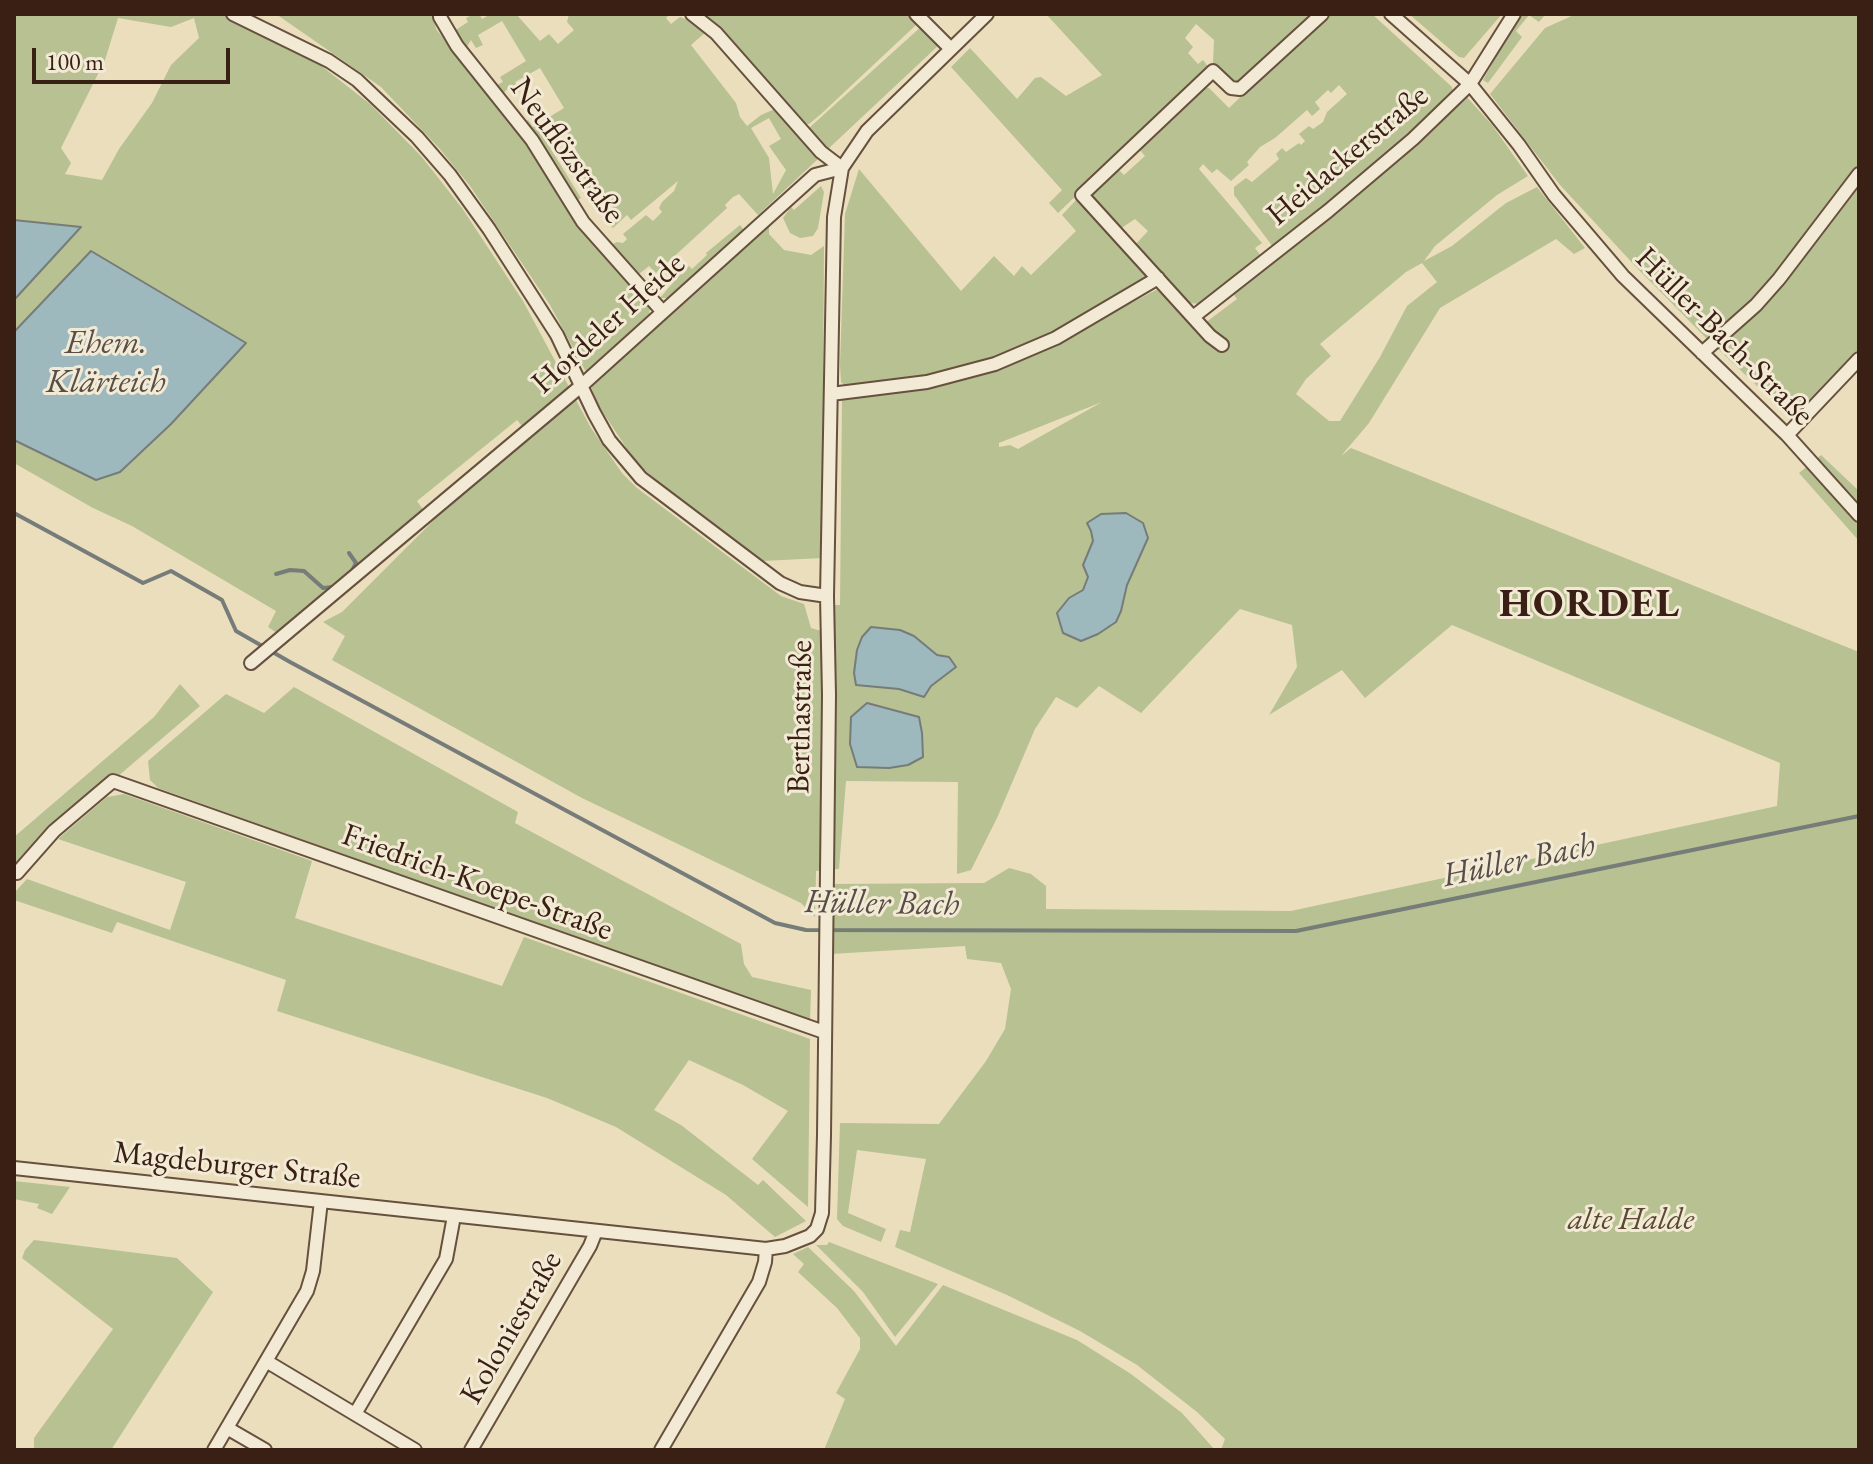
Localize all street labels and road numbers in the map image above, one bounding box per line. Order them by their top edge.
street label: Neuflözstraße [501,71,633,231]
street label: Heidackerstraße [1259,77,1437,235]
street label: Hüller-Bach-Straße [1627,240,1821,434]
street label: Hordeler Heide [524,245,694,403]
street label: Berthastraße [780,640,822,794]
street label: Friedrich-Koepe-Straße [337,816,617,950]
street label: Magdeburger Straße [112,1134,362,1198]
street label: Koloniestraße [453,1245,571,1411]

